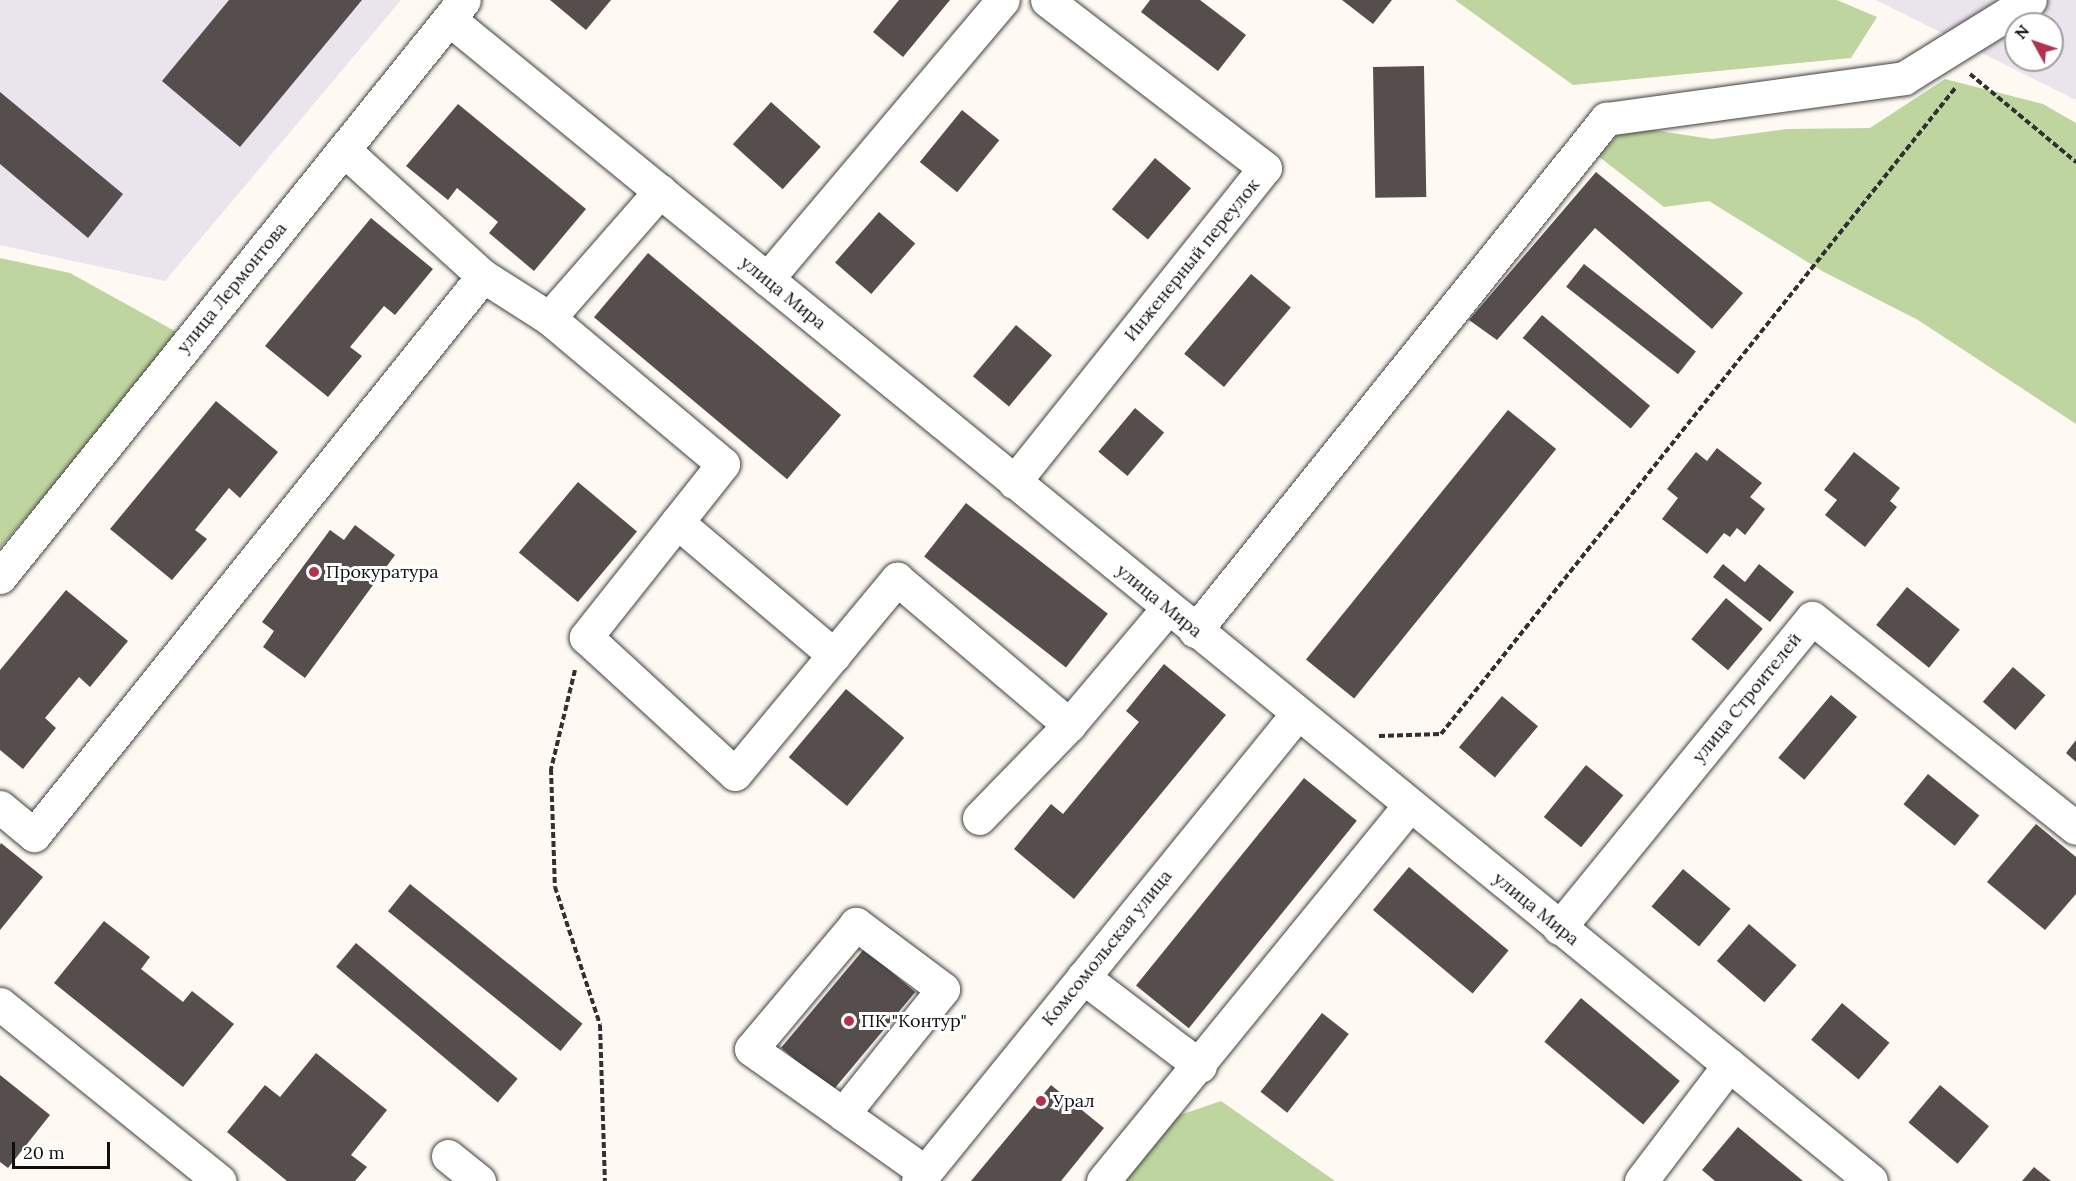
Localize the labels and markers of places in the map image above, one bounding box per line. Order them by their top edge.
place label: Прокуратура [326,561,439,583]
marker: Прокуратура [307,565,321,579]
place label: ПК "Контур" [861,1010,967,1032]
marker: ПК "Контур" [842,1014,856,1028]
place label: Урал [1053,1090,1095,1112]
marker: Урал [1034,1094,1048,1108]

